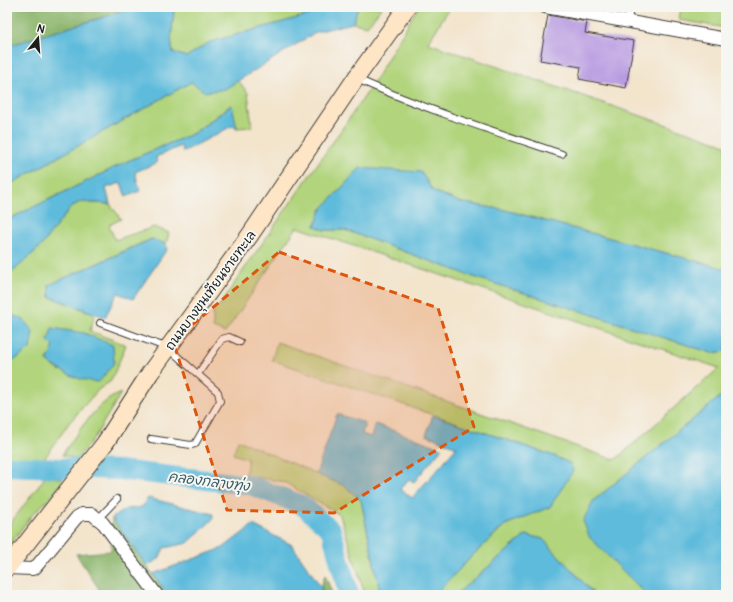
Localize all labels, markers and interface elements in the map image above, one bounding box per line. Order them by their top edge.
north arrow [18,18,58,58]
text: N [35,22,47,36]
street label: ถนนบางขุนเทียนชายทะเล [161,227,260,354]
water label: คลองกลางทุ่ง [167,467,251,497]

